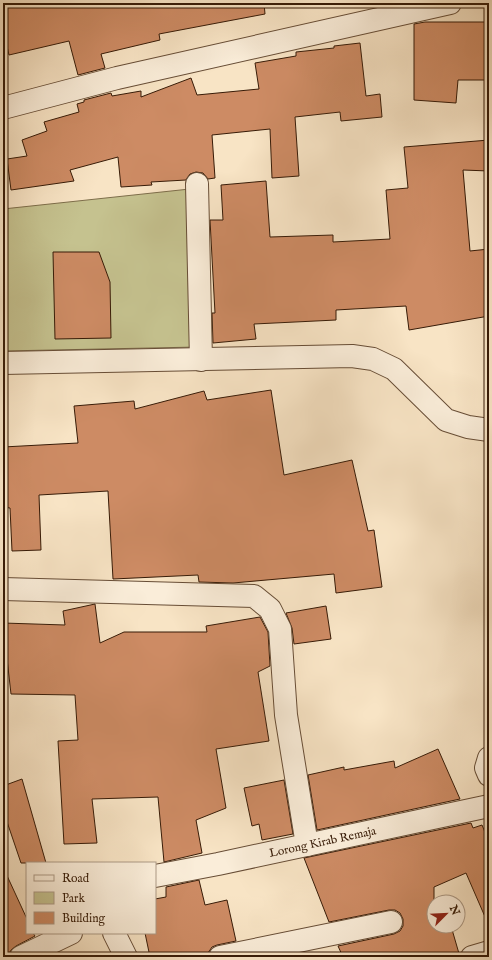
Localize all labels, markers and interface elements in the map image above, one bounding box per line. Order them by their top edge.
street label: Lorong Kirab Remaja [268,823,378,860]
legend [26,862,156,934]
text: Road [62,871,90,886]
text: Park [62,891,85,906]
north arrow [426,894,466,934]
text: N [445,902,463,918]
text: Building [62,911,106,926]

